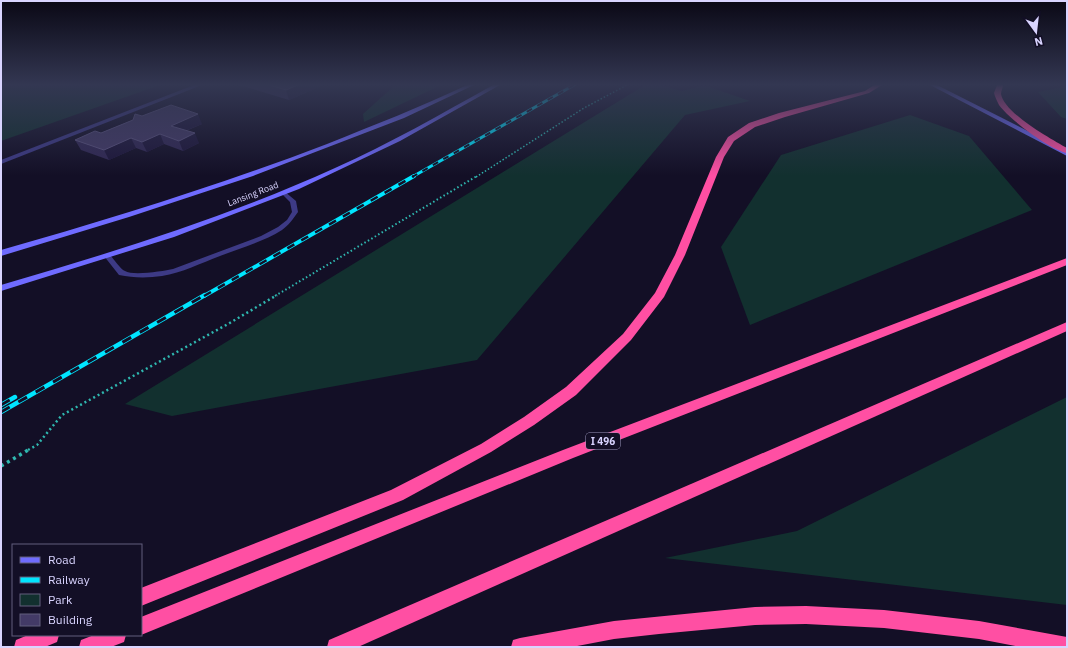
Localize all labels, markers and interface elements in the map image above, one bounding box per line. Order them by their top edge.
north arrow [1016,12,1056,52]
text: N [1033,34,1044,49]
street label: Lansing Road [226,179,280,208]
road number: I 496 [586,433,620,449]
legend [12,544,142,636]
text: Road [48,552,76,567]
text: Railway [48,572,90,587]
text: Park [48,592,73,607]
text: Building [48,612,93,627]

